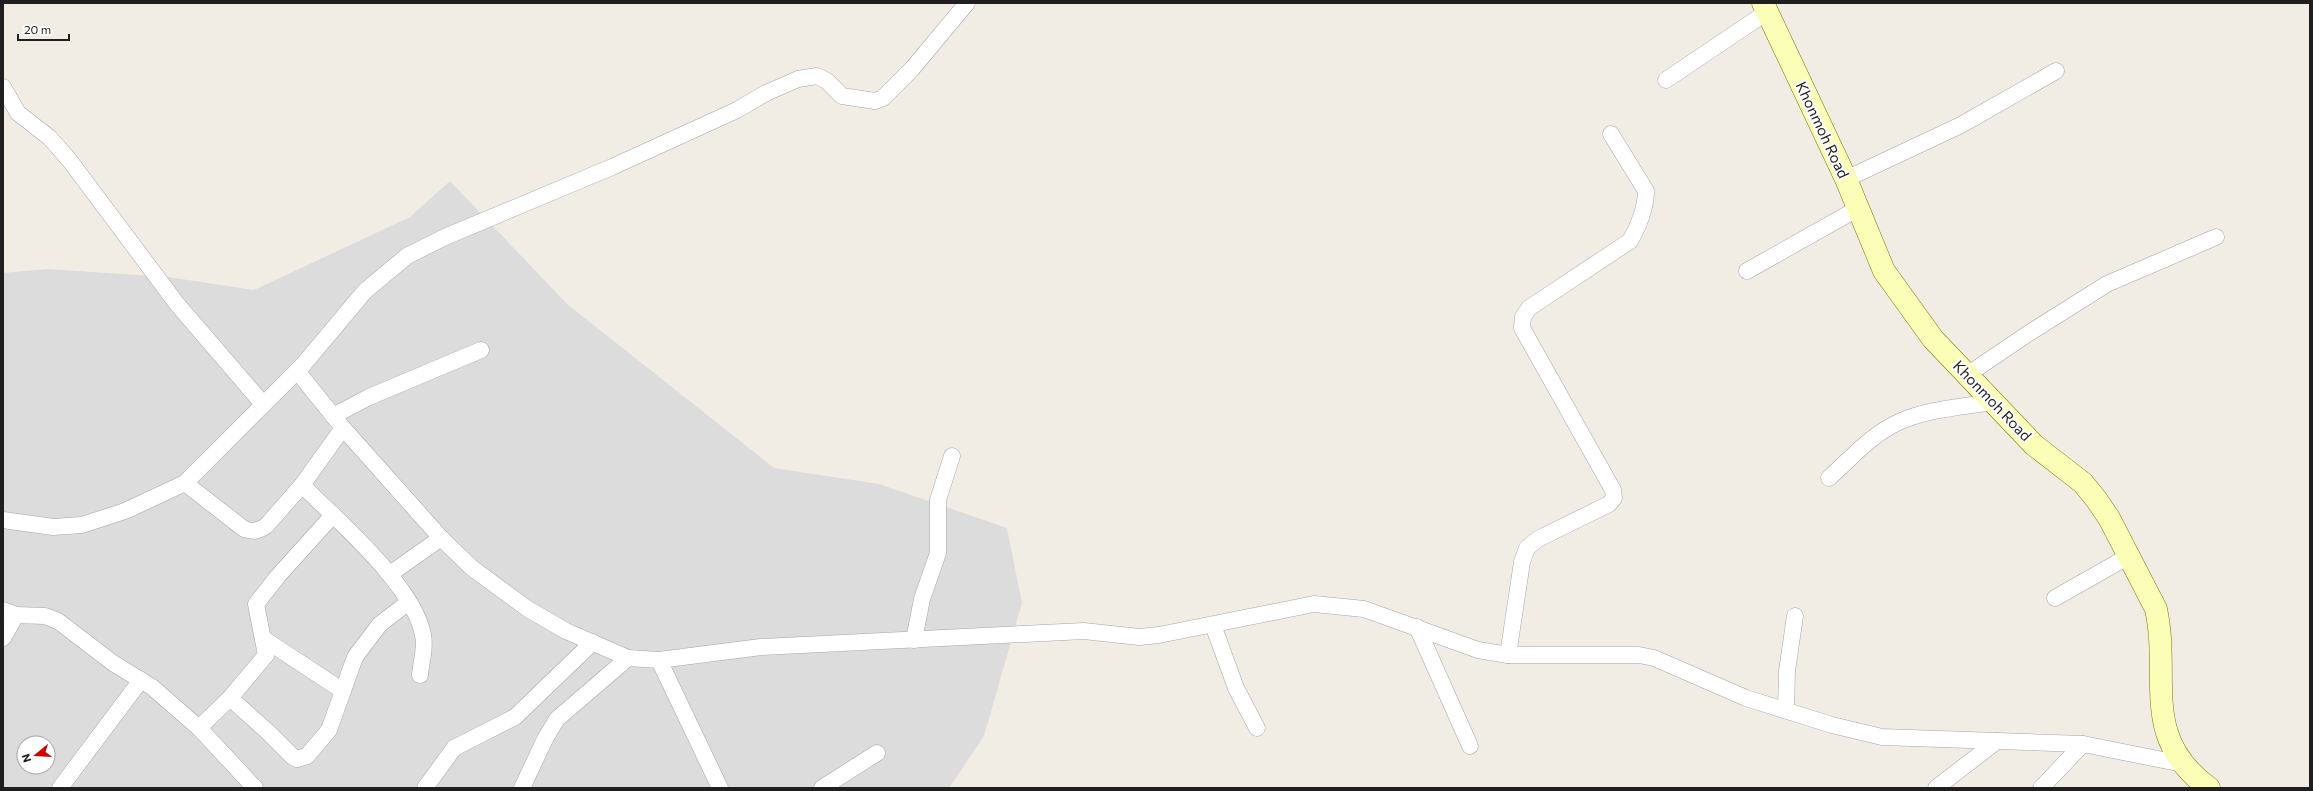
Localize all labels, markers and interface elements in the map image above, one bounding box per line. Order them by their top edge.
scale bar [18,16,69,42]
text: 20 m [24,22,51,36]
street label: Khonmoh Road [1793,78,1853,181]
street label: Khonmoh Road [1950,356,2036,444]
north arrow [16,735,56,775]
text: N [19,752,33,764]

